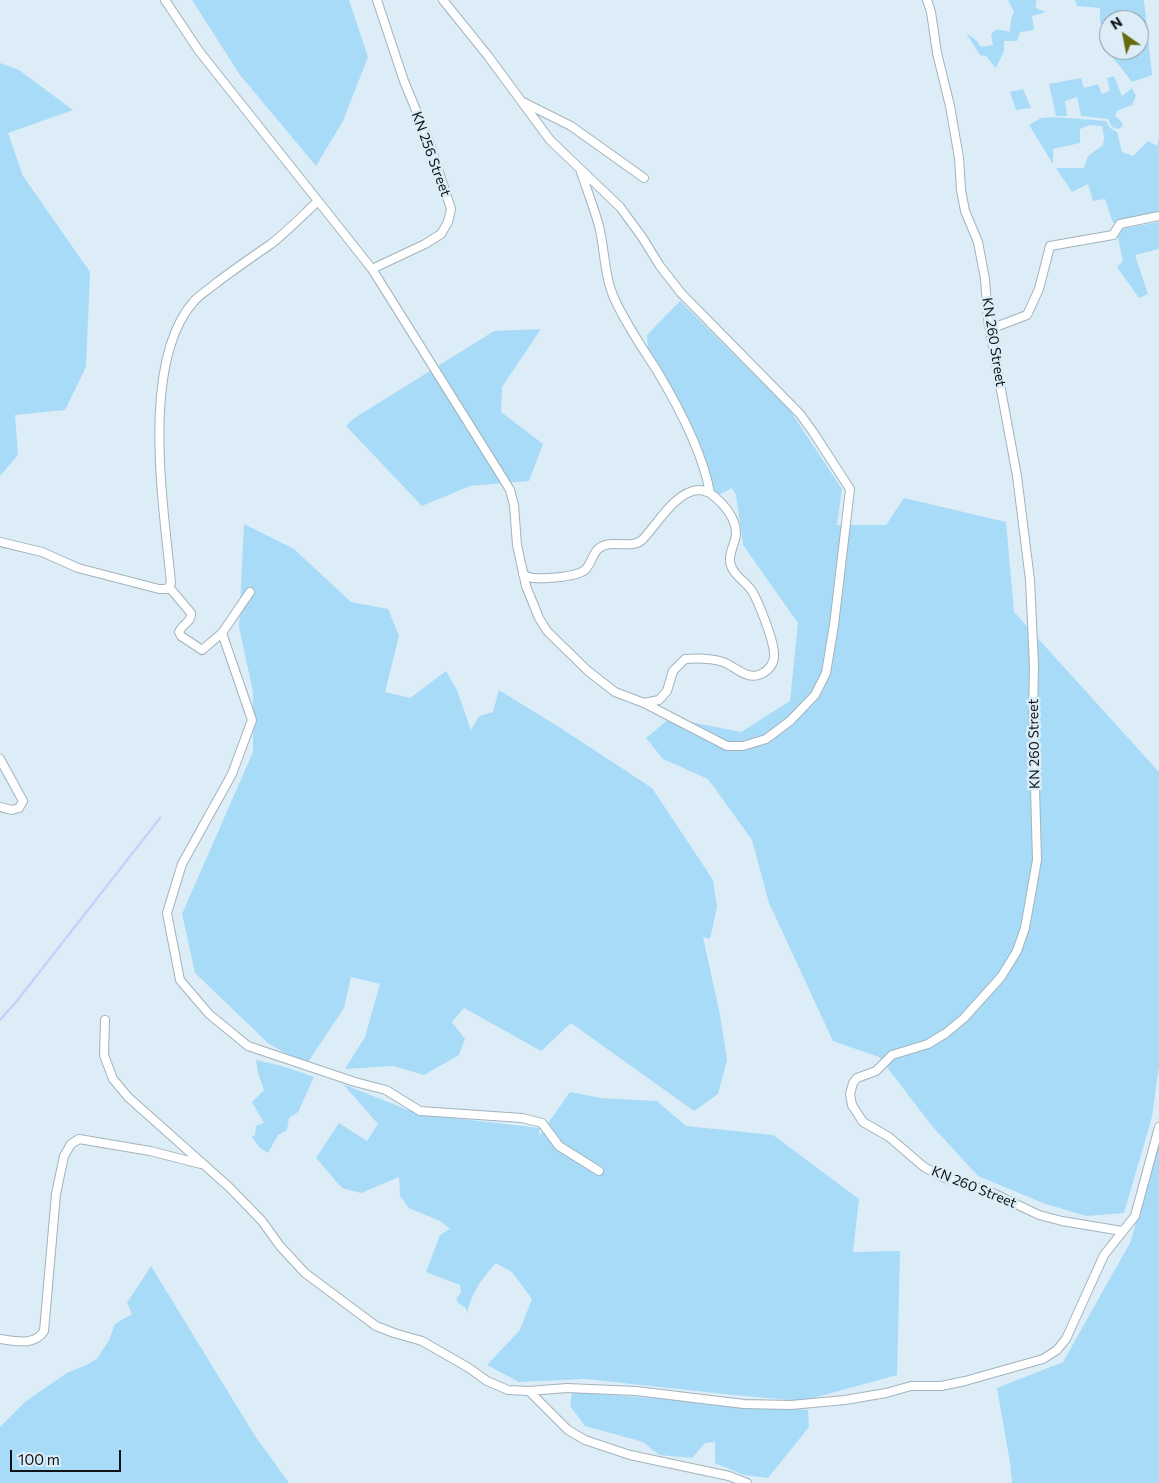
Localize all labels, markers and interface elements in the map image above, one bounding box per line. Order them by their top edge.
north arrow [1099,10,1149,60]
text: N [1107,13,1125,33]
street label: KN 256 Street [408,109,454,199]
street label: KN 260 Street [979,296,1009,388]
street label: KN 260 Street [1025,699,1043,789]
street label: KN 260 Street [929,1162,1019,1212]
scale bar [12,1440,124,1472]
text: 100 m [18,1450,60,1468]

